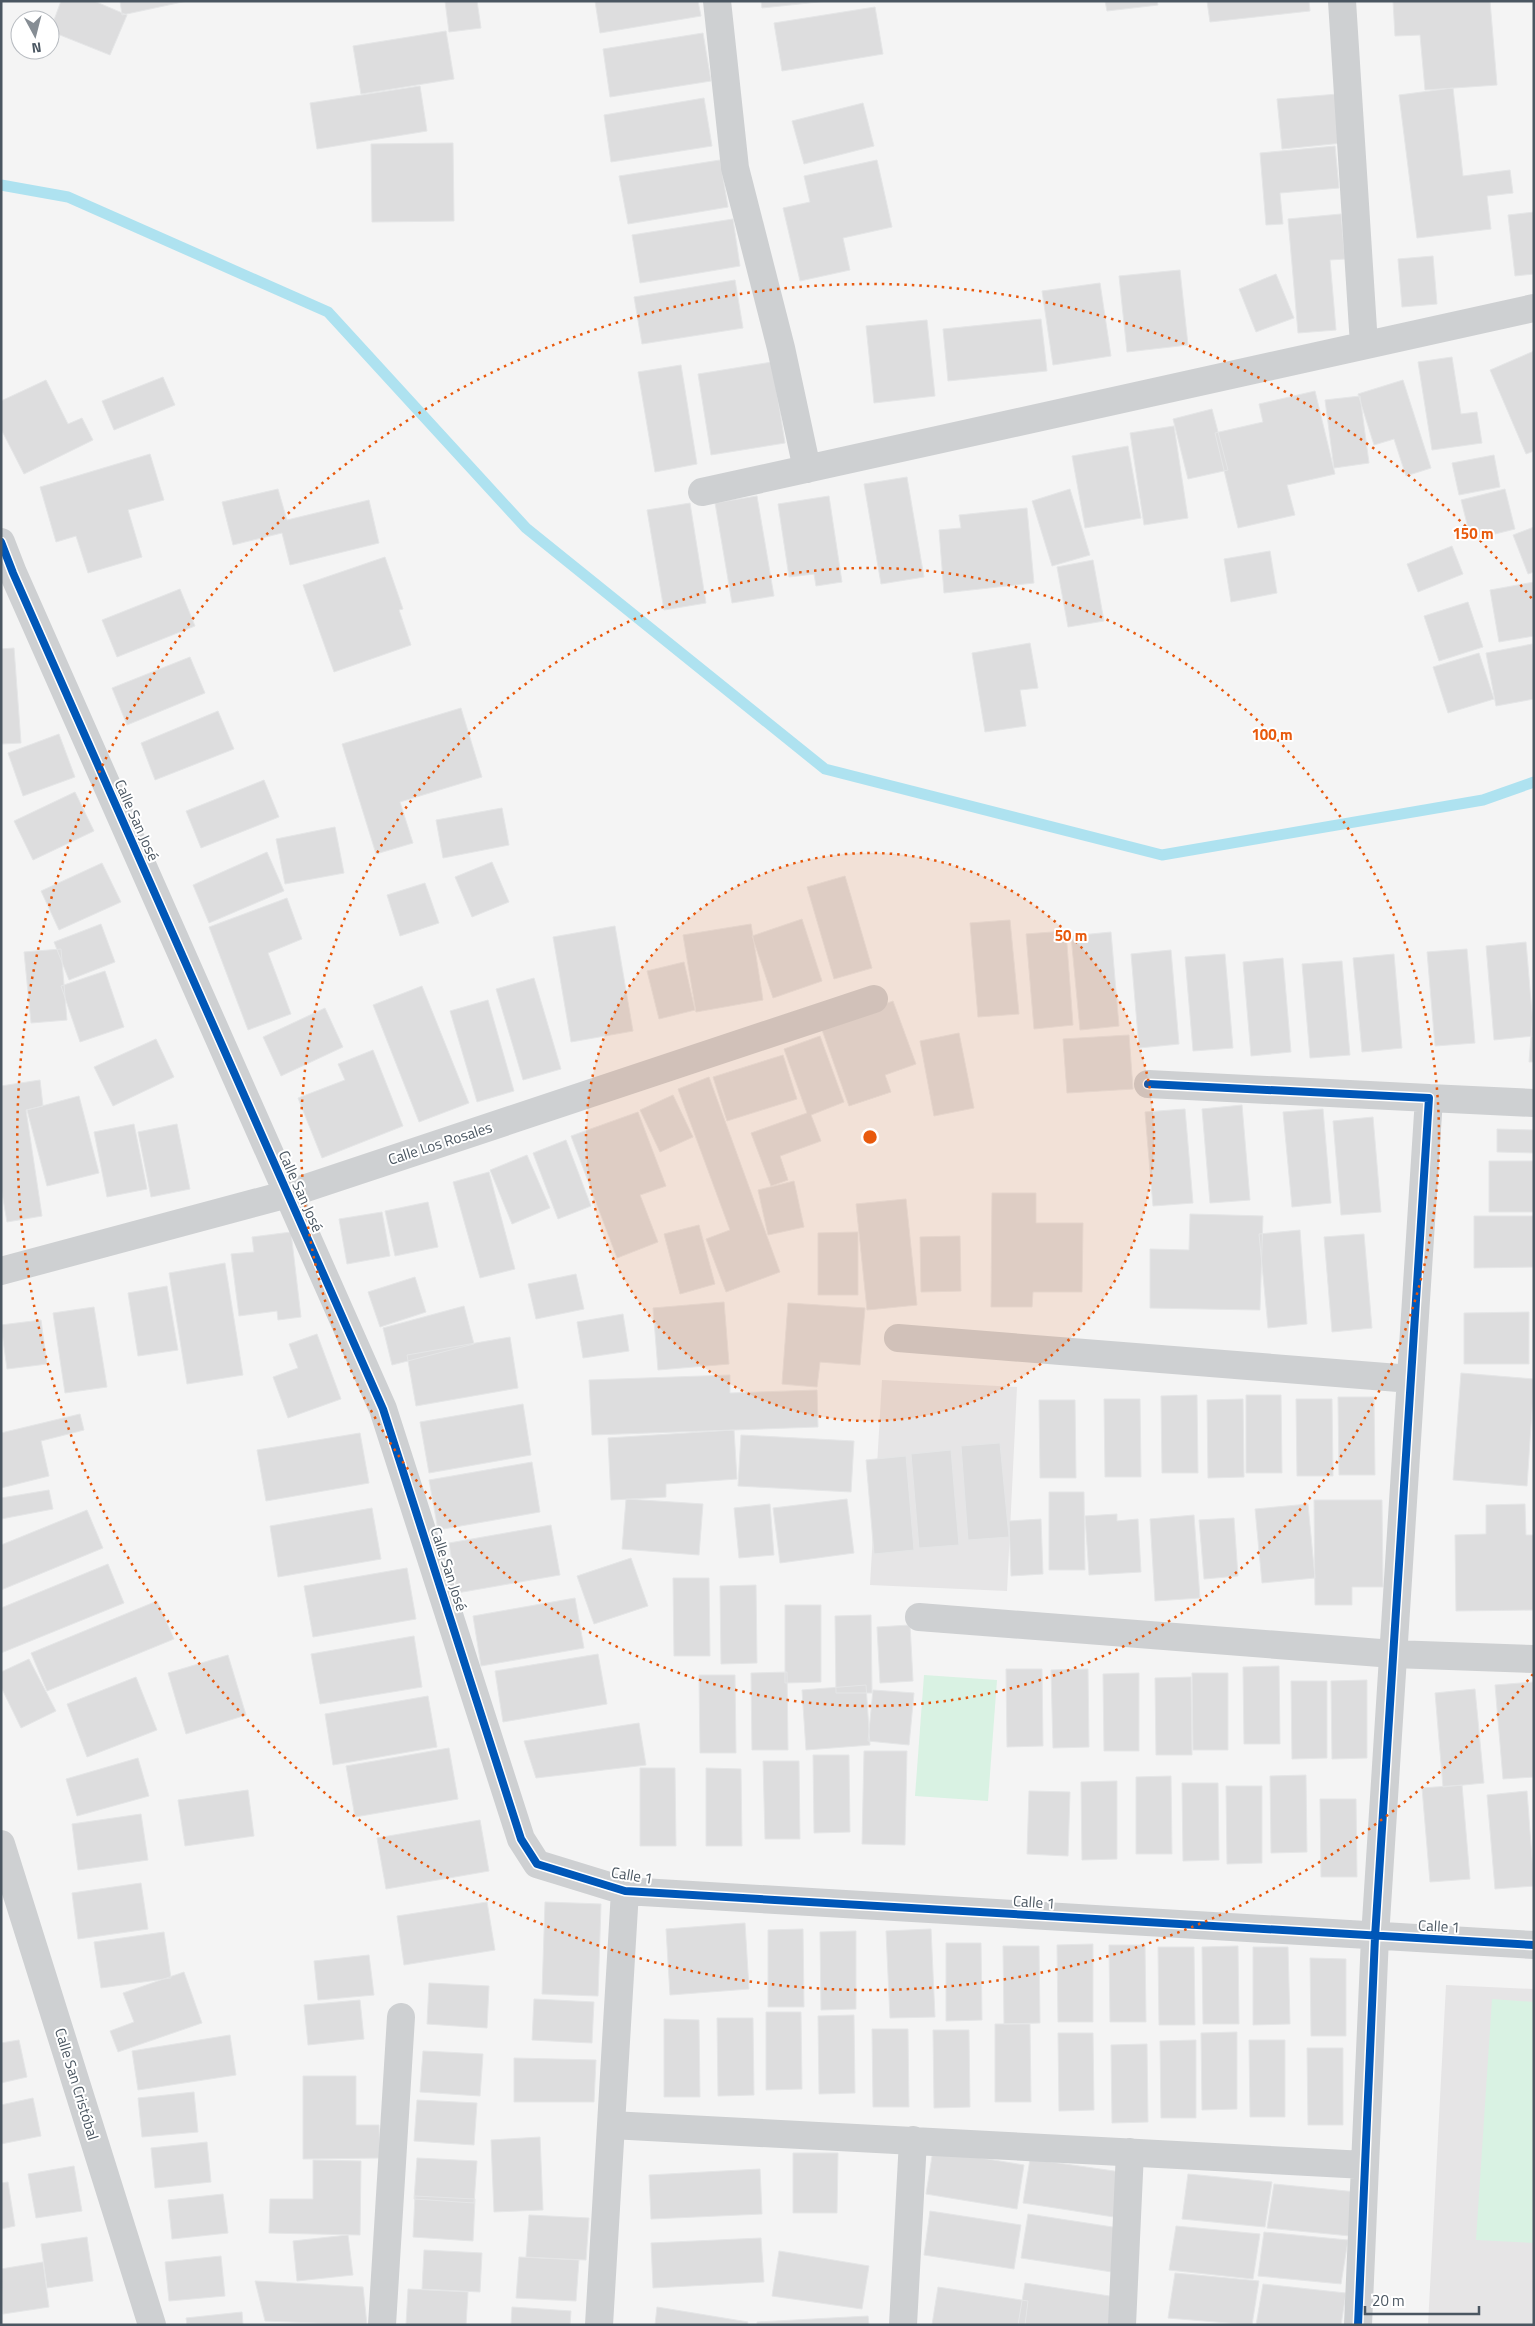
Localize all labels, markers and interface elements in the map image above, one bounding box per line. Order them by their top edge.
north arrow [10,10,60,60]
text: N [31,37,43,59]
text: 150 m [1452,522,1494,545]
text: 100 m [1251,723,1293,746]
street label: Calle San José [109,775,165,865]
text: 50 m [1055,924,1087,947]
street label: Calle Los Rosales [385,1115,495,1171]
centre of rings [861,1128,879,1146]
street label: Calle San José [273,1146,329,1236]
street label: Calle San José [425,1524,473,1614]
street label: Calle 1 [610,1860,654,1890]
street label: Calle 1 [1012,1889,1056,1915]
street label: Calle 1 [1417,1913,1461,1939]
street label: Calle San Cristóbal [49,2025,105,2143]
scale bar [1365,2284,1479,2316]
text: 20 m [1372,2289,1405,2312]

